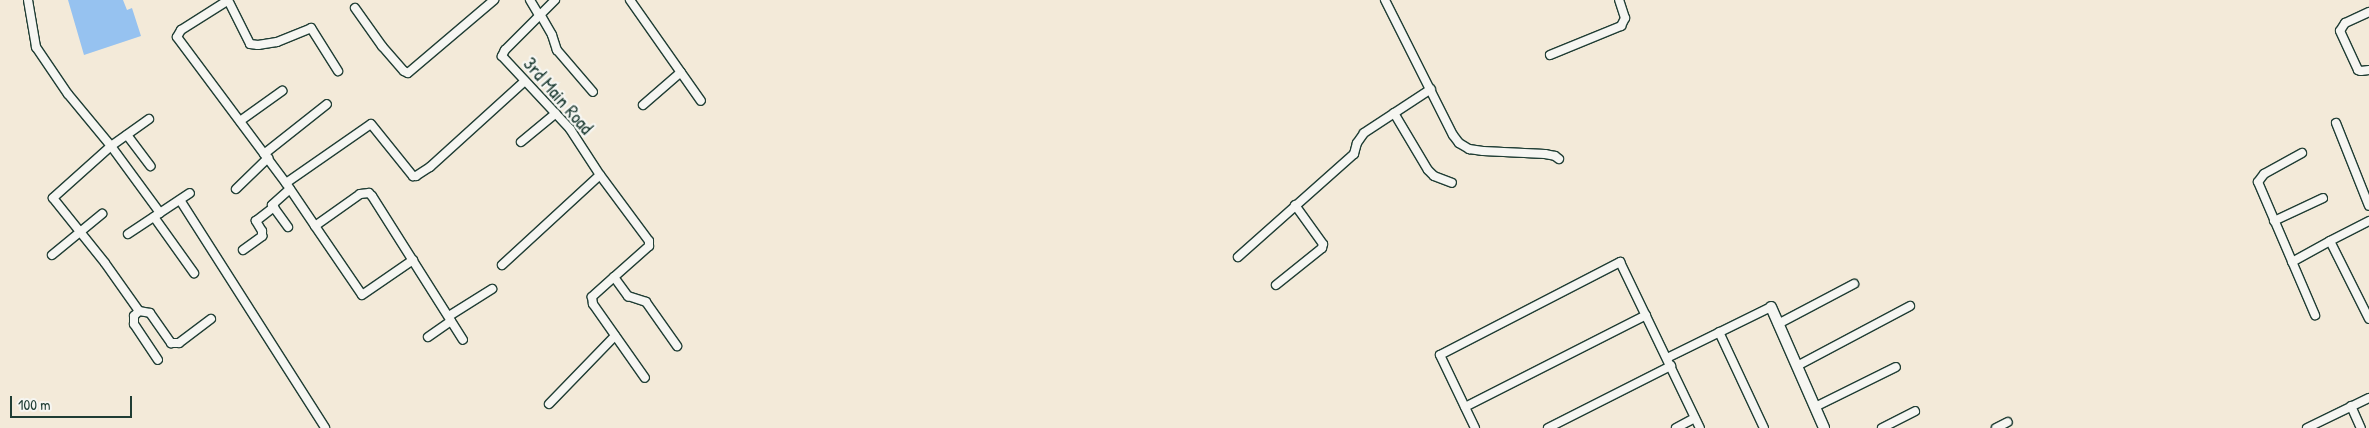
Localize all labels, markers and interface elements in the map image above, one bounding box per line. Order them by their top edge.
street label: 3rd Main Road [518,53,598,139]
scale bar [12,386,135,418]
text: 100 m [18,394,51,415]

